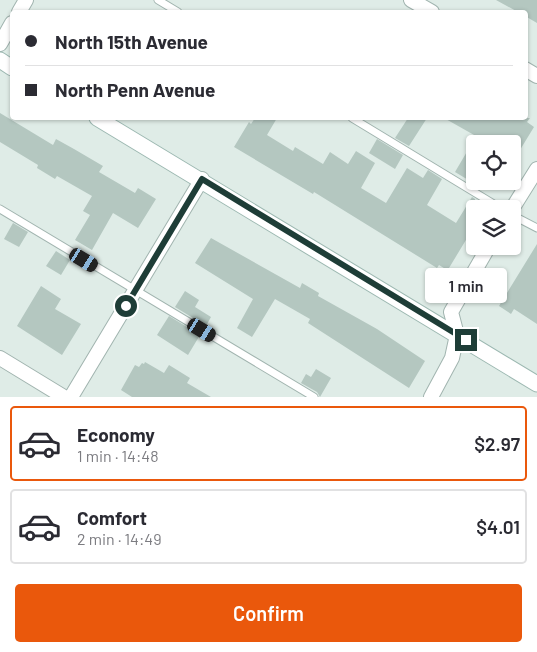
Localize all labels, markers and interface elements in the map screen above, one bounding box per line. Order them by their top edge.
text: North 15th Avenue [55,30,208,53]
text: North Penn Avenue [55,78,215,101]
map controls [466,135,521,255]
button: locate [466,135,521,190]
button: layers [466,200,521,255]
car [67,246,100,274]
callout: 1 min [425,268,507,302]
text: 1 min [449,276,483,295]
route start [115,295,137,317]
car [185,316,218,344]
route end [455,329,477,351]
icon: car [17,421,62,466]
text: Economy [77,423,155,446]
text: $2.97 [474,432,520,455]
text: 1 min · 14:48 [77,446,159,465]
icon: car [17,504,62,549]
text: Comfort [77,506,147,529]
text: $4.01 [476,515,520,538]
text: 2 min · 14:49 [77,529,161,548]
button: Confirm [15,584,522,642]

